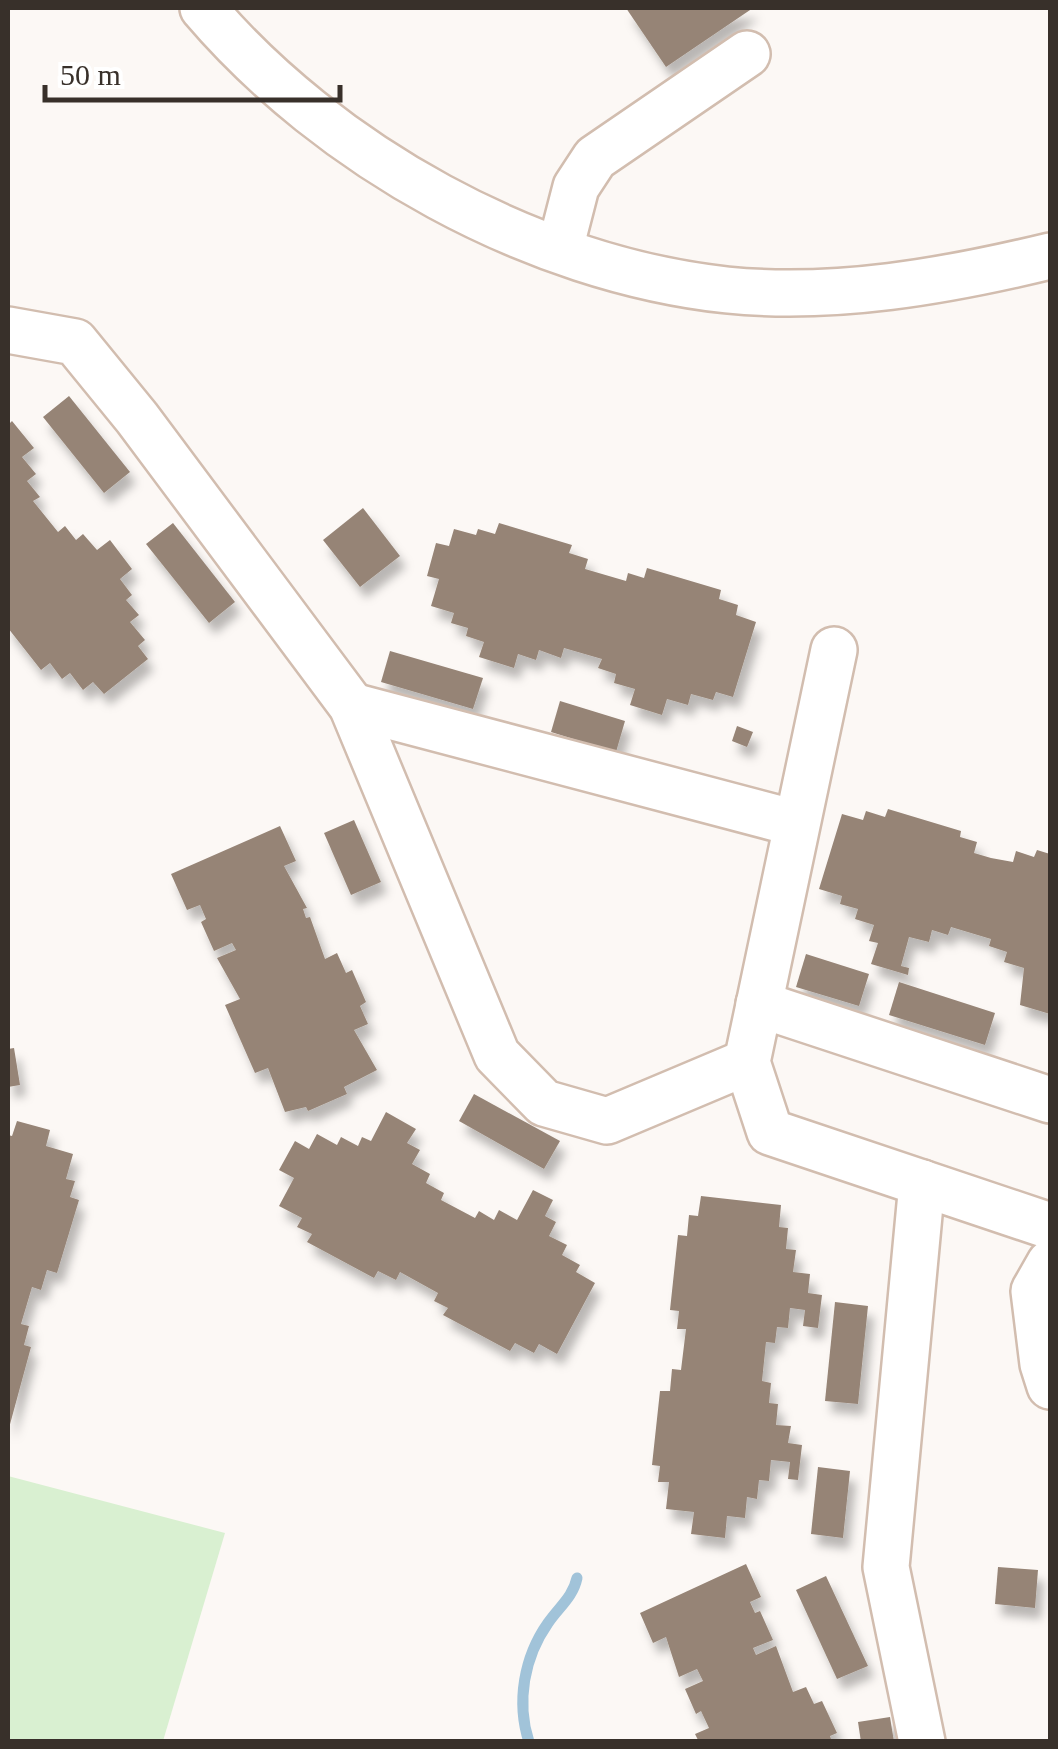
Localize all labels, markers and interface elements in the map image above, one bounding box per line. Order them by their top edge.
scale bar [45,40,340,102]
text: 50 m [60,58,121,91]

